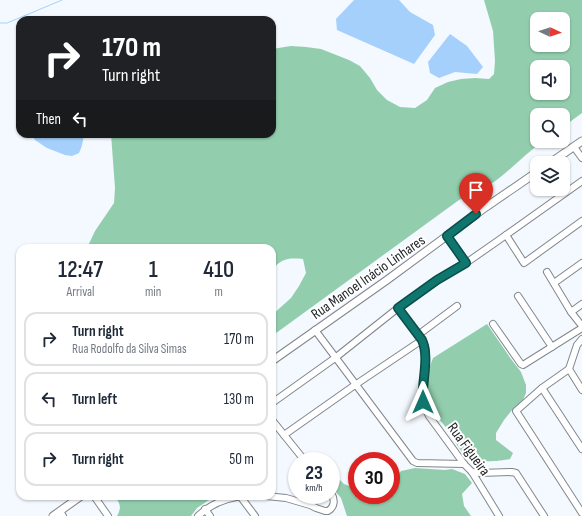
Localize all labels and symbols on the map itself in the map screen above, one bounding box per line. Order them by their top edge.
north arrow [530,12,570,52]
pin [459,173,493,214]
street label: Rua Manoel Inácio Linhares [308,231,429,324]
position arrow [402,381,444,423]
street label: Rua Figueira [443,419,494,480]
speed limit sign: 30 [348,452,400,504]

